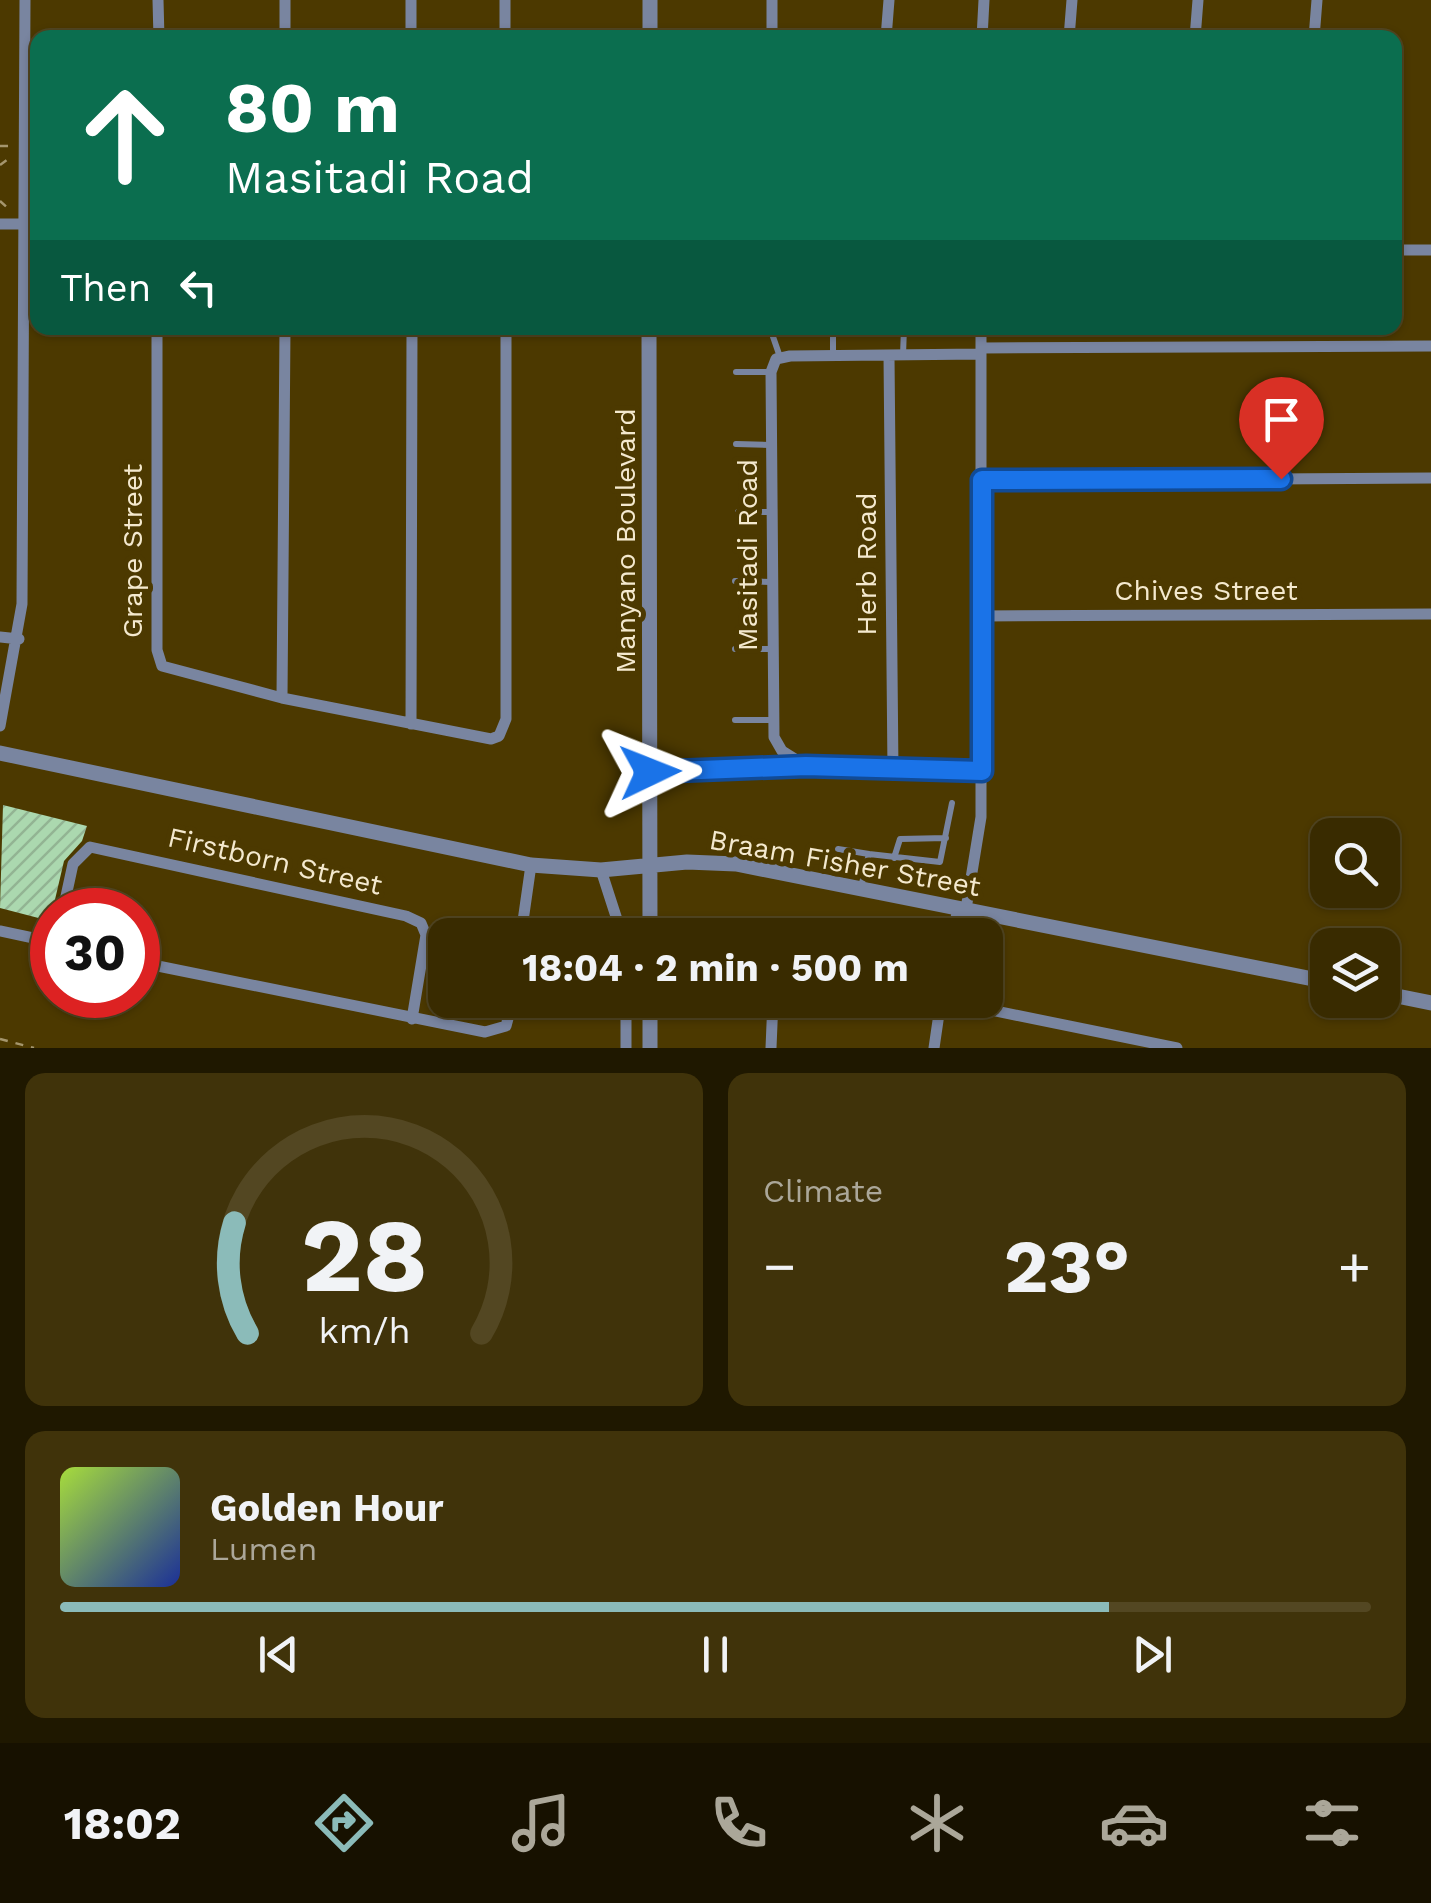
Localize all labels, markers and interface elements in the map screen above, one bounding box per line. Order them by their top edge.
text: 80 m [225,67,400,149]
icon: ahead [60,70,190,200]
text: Masitadi Road [225,151,534,204]
icon: left [171,260,226,315]
text: Then [60,266,151,310]
pin [1239,377,1324,480]
icon: arrive [1254,392,1309,447]
street label: Manyano Boulevard [609,408,642,674]
street label: Masitadi Road [731,459,764,651]
street label: Grape Street [116,463,149,638]
street label: Herb Road [850,492,883,636]
street label: Chives Street [1114,574,1298,607]
position arrow [598,720,702,824]
map controls [1310,818,1400,1018]
button: search [1310,818,1400,908]
street label: Firstborn Street [165,820,386,902]
street label: Braam Fisher Street [707,823,983,903]
speed limit sign: 30 [30,888,160,1018]
button: layers [1310,928,1400,1018]
text: 18:04 · 2 min · 500 m [522,946,909,990]
text: Climate [763,1172,883,1210]
text: 28 [300,1194,428,1316]
text: 23° [1004,1222,1130,1310]
text: − [763,1234,796,1298]
text: + [1338,1234,1371,1298]
text: km/h [318,1310,410,1352]
text: Golden Hour [210,1486,444,1530]
text: Lumen [210,1530,317,1568]
icon: previous [251,1627,306,1682]
icon: pause [688,1627,743,1682]
icon: next [1125,1627,1180,1682]
icon: directions [309,1788,379,1858]
icon: music [506,1788,576,1858]
icon: phone [704,1788,774,1858]
icon: climate [902,1788,972,1858]
icon: car [1099,1788,1169,1858]
icon: filters [1297,1788,1367,1858]
text: 18:02 [64,1797,181,1850]

